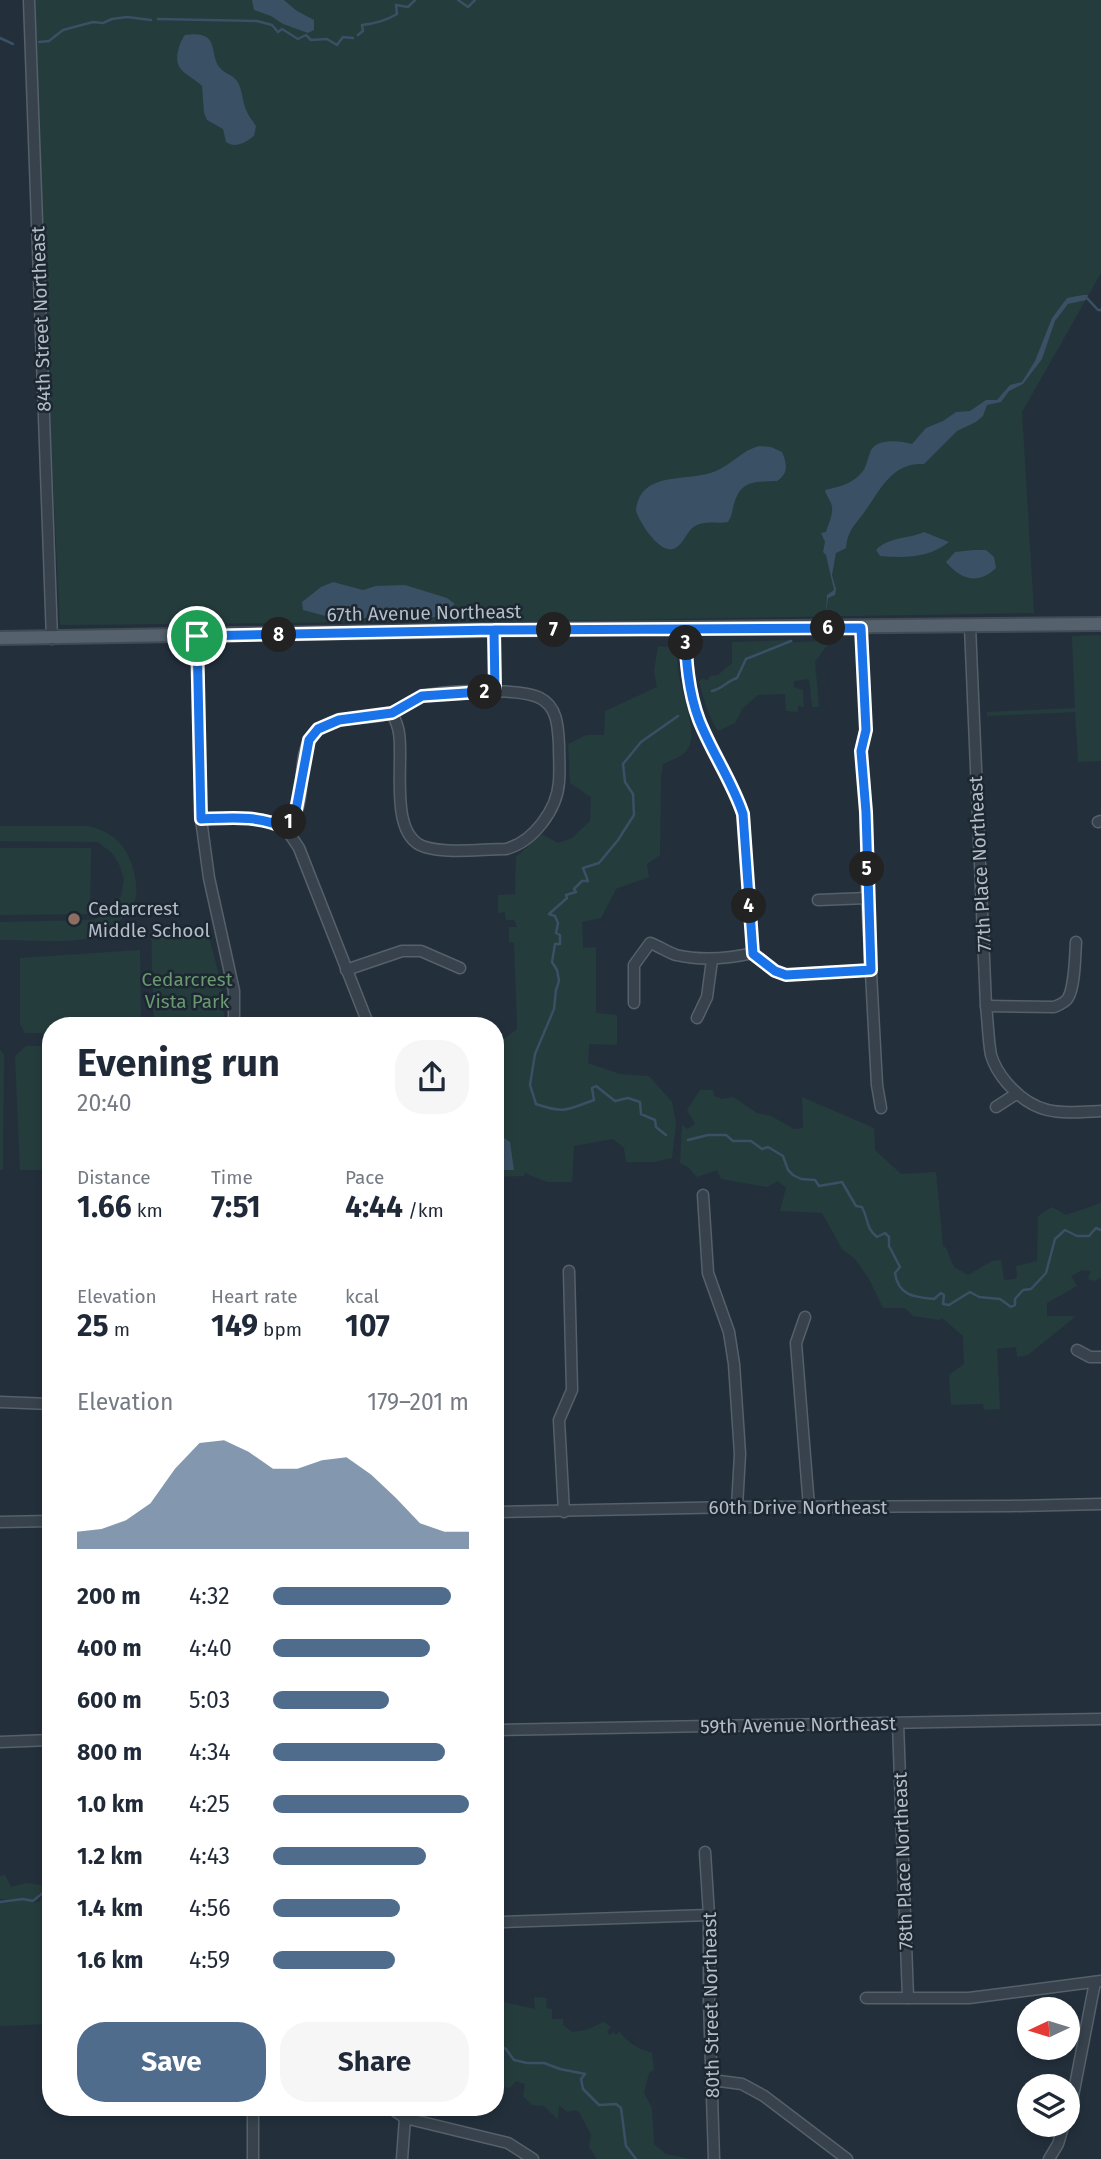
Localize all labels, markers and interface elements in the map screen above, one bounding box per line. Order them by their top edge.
street label: 84th Street Northeast [26,226,56,412]
street label: 67th Avenue Northeast [326,600,522,626]
pin [167,606,227,666]
pin: 6 [810,610,846,646]
pin: 7 [536,612,572,648]
text: 6 [822,616,833,639]
icon: arrive [178,617,216,655]
pin: 8 [262,618,296,652]
text: 7 [549,618,558,641]
text: 8 [273,623,284,646]
pin: 3 [668,626,704,660]
text: 3 [681,631,690,654]
pin: 2 [468,674,503,710]
text: 2 [480,680,489,703]
street label: 77th Place Northeast [964,775,996,953]
pin: 1 [272,804,306,840]
text: 1 [284,810,293,833]
pin: 5 [850,852,884,886]
text: 5 [861,857,872,880]
pin: 4 [732,888,766,923]
text: 4 [743,894,754,917]
place label: Cedarcrest Middle School [88,897,210,942]
marker: Cedarcrest Middle School [66,911,82,927]
park label: Cedarcrest Vista Park [141,968,233,1013]
text: Evening run [77,1040,280,1086]
button: share [395,1040,469,1114]
text: 20:40 [77,1089,132,1117]
text: Distance [77,1166,151,1189]
text: Time [211,1166,253,1189]
text: Pace [345,1166,384,1189]
text: 1.66 [77,1189,132,1225]
text: 7:51 [211,1189,261,1225]
text: 4:44 [345,1189,403,1225]
text: km [132,1199,163,1222]
text: /km [403,1199,444,1222]
text: Elevation [77,1285,157,1308]
text: Heart rate [211,1285,298,1308]
text: kcal [345,1285,379,1308]
text: 25 [77,1308,109,1344]
text: 149 [211,1308,258,1344]
text: 107 [345,1308,390,1344]
text: m [109,1318,130,1341]
text: bpm [258,1318,302,1341]
text: Elevation [77,1388,173,1416]
text: 179–201 m [367,1388,469,1416]
street label: 60th Drive Northeast [709,1496,888,1519]
text: 200 m [77,1582,141,1610]
text: 4:32 [189,1582,230,1610]
text: 400 m [77,1634,142,1662]
text: 4:40 [189,1634,232,1662]
text: 600 m [77,1686,142,1714]
text: 5:03 [189,1686,230,1714]
street label: 59th Avenue Northeast [700,1712,896,1738]
text: 800 m [77,1738,142,1766]
text: 4:34 [189,1738,231,1766]
street label: 78th Place Northeast [888,1772,918,1950]
text: 1.0 km [77,1790,144,1818]
text: 4:25 [189,1790,230,1818]
text: 1.2 km [77,1842,143,1870]
text: 4:43 [189,1842,230,1870]
text: 1.4 km [77,1894,143,1922]
text: 4:56 [189,1894,231,1922]
street label: 80th Street Northeast [698,1912,724,2098]
text: 1.6 km [77,1946,144,1974]
text: 4:59 [189,1946,230,1974]
north arrow [1017,1997,1080,2060]
map controls [1017,1997,1080,2137]
button: Save [77,2022,266,2102]
button: Share [280,2022,469,2102]
button: layers [1017,2074,1080,2137]

